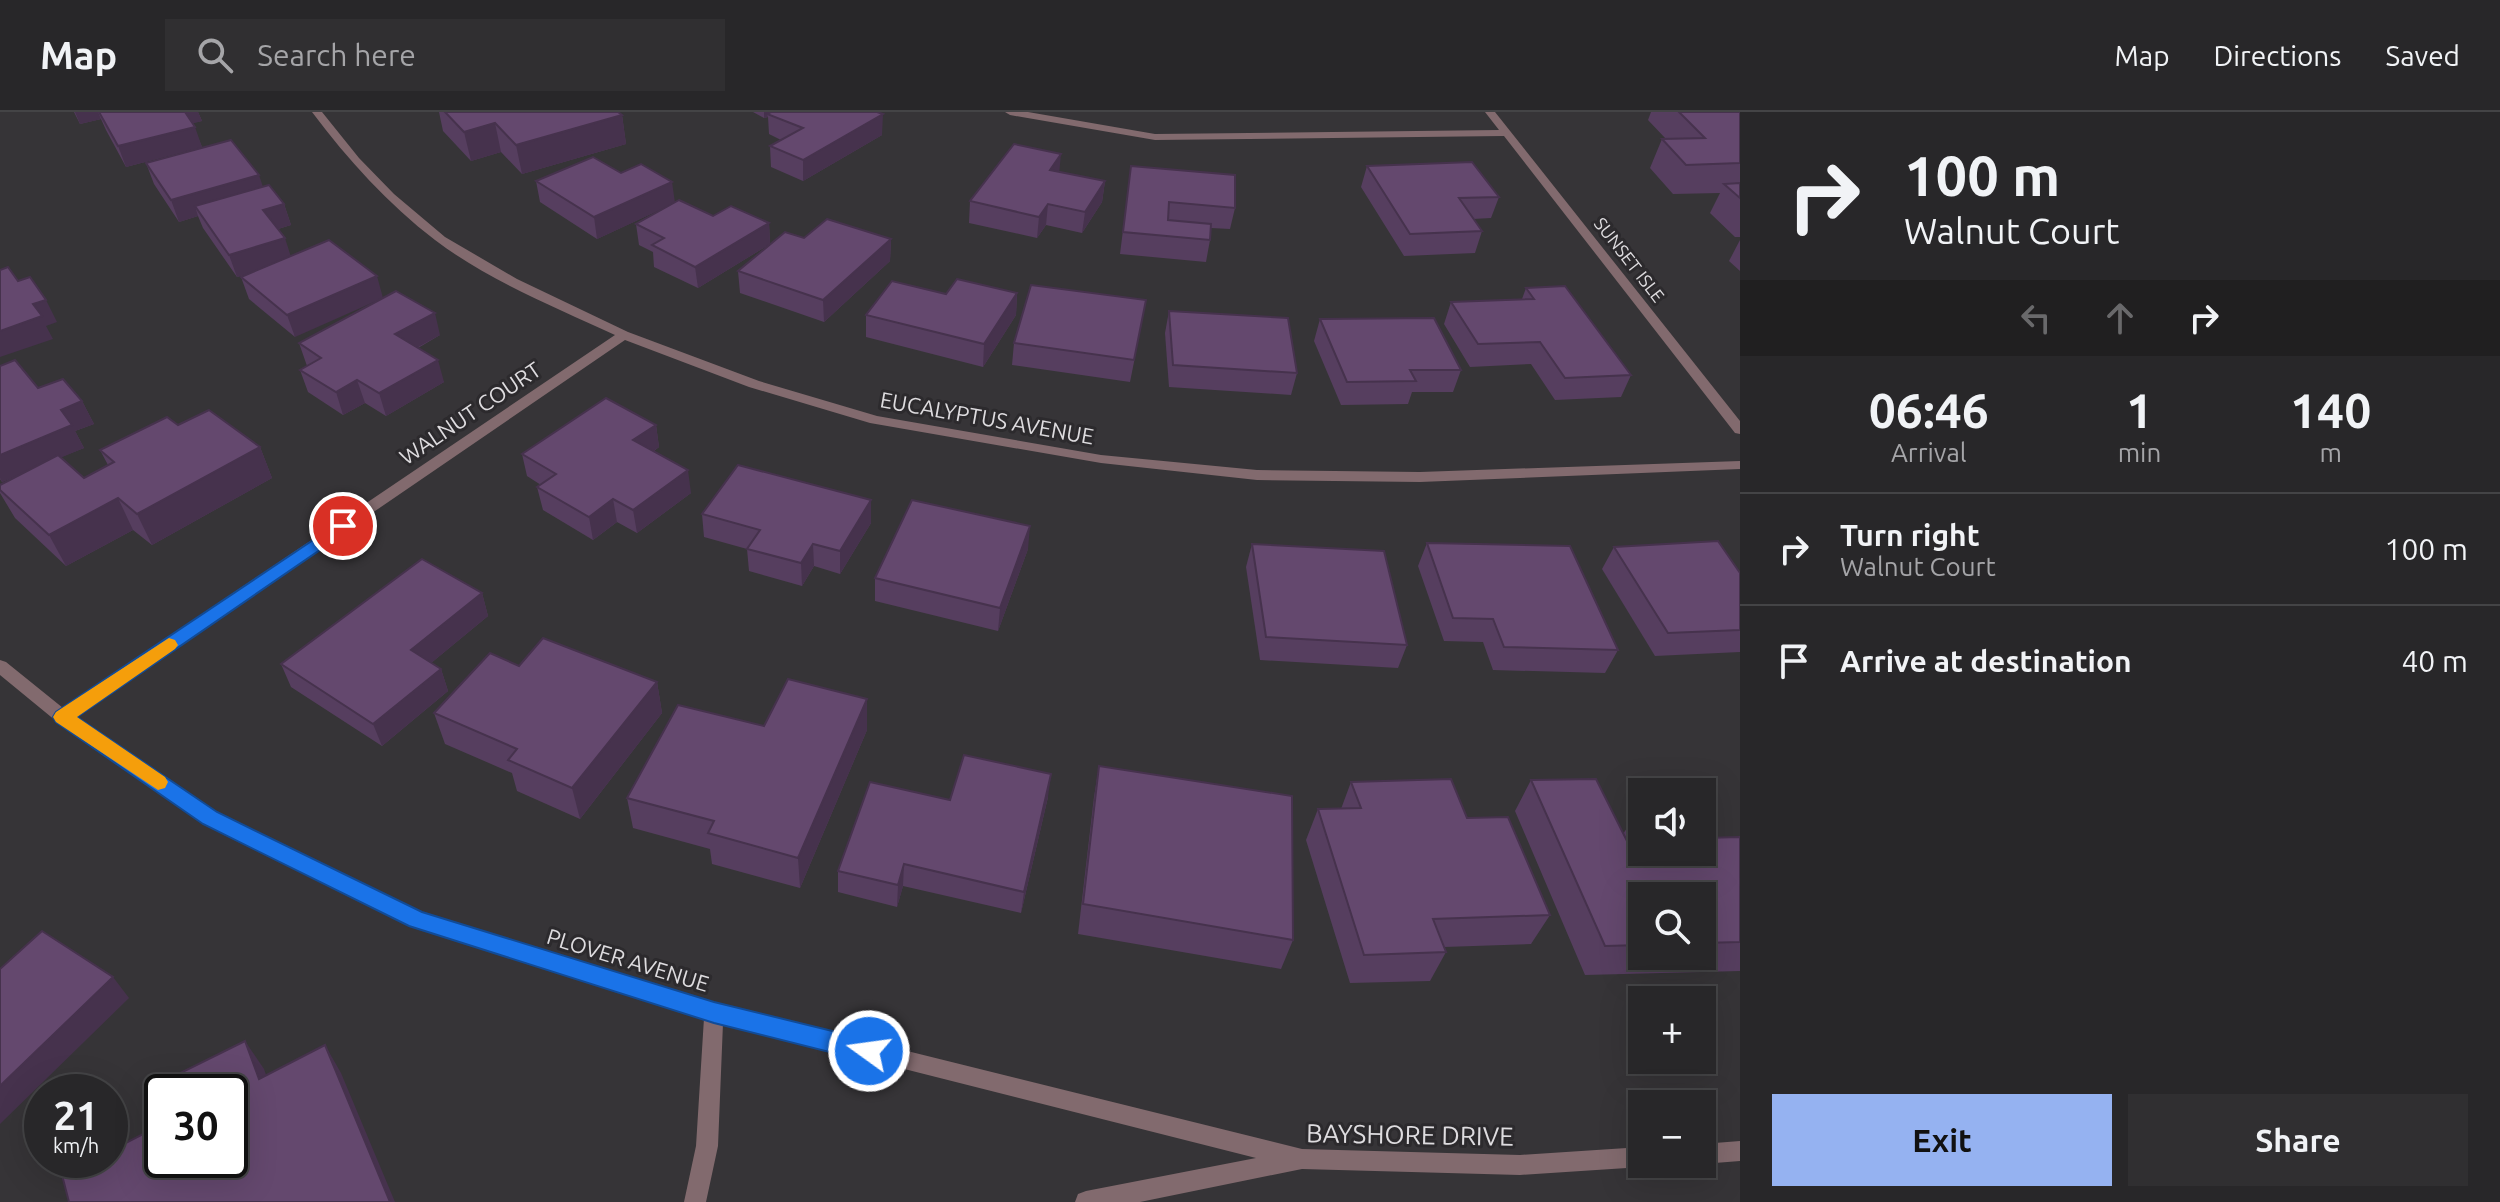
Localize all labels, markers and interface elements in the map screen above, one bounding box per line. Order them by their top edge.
search box [165,19,725,91]
icon: search [193,33,237,77]
text: Map [40,34,117,76]
text: Search here [257,38,416,72]
text: Map [2114,40,2170,71]
text: Directions [2214,40,2341,71]
text: Saved [2385,40,2460,71]
icon: right [1772,144,1876,248]
text: 100 m [1904,144,2060,207]
text: Walnut Court [1904,210,2119,251]
street label: SUNSET ISLE [1591,213,1669,306]
icon: left [2014,296,2058,340]
icon: ahead [2098,296,2142,340]
icon: right [2182,296,2226,340]
street label: WALNUT COURT [394,356,545,469]
text: 06:46 [1869,383,1989,437]
text: 1 [2126,383,2153,437]
text: 140 [2290,383,2371,437]
street label: EUCALYPTUS AVENUE [878,386,1096,449]
text: Arrival [1891,438,1967,467]
text: min [2118,438,2161,467]
text: m [2319,438,2342,467]
pin [309,492,377,560]
icon: arrive [321,504,365,548]
text: Turn right [1840,518,1980,552]
icon: right [1772,527,1816,571]
text: 100 m [2384,532,2468,566]
text: Walnut Court [1840,552,1996,581]
icon: arrive [1772,639,1816,683]
text: Arrive at destination [1840,644,2132,678]
text: 40 m [2401,644,2468,678]
map controls [1628,778,1716,1178]
button: sound [1628,778,1716,866]
button: search [1628,882,1716,970]
street label: PLOVER AVENUE [544,923,712,996]
button: + [1628,986,1716,1074]
position arrow [827,1009,911,1093]
speed limit sign: 30 [144,1074,248,1178]
button: − [1628,1090,1716,1178]
text: 21 [53,1093,99,1138]
button: Exit [1772,1094,2112,1186]
button: Share [2128,1094,2468,1186]
street label: BAYSHORE DRIVE [1306,1118,1514,1151]
text: km/h [53,1134,99,1157]

